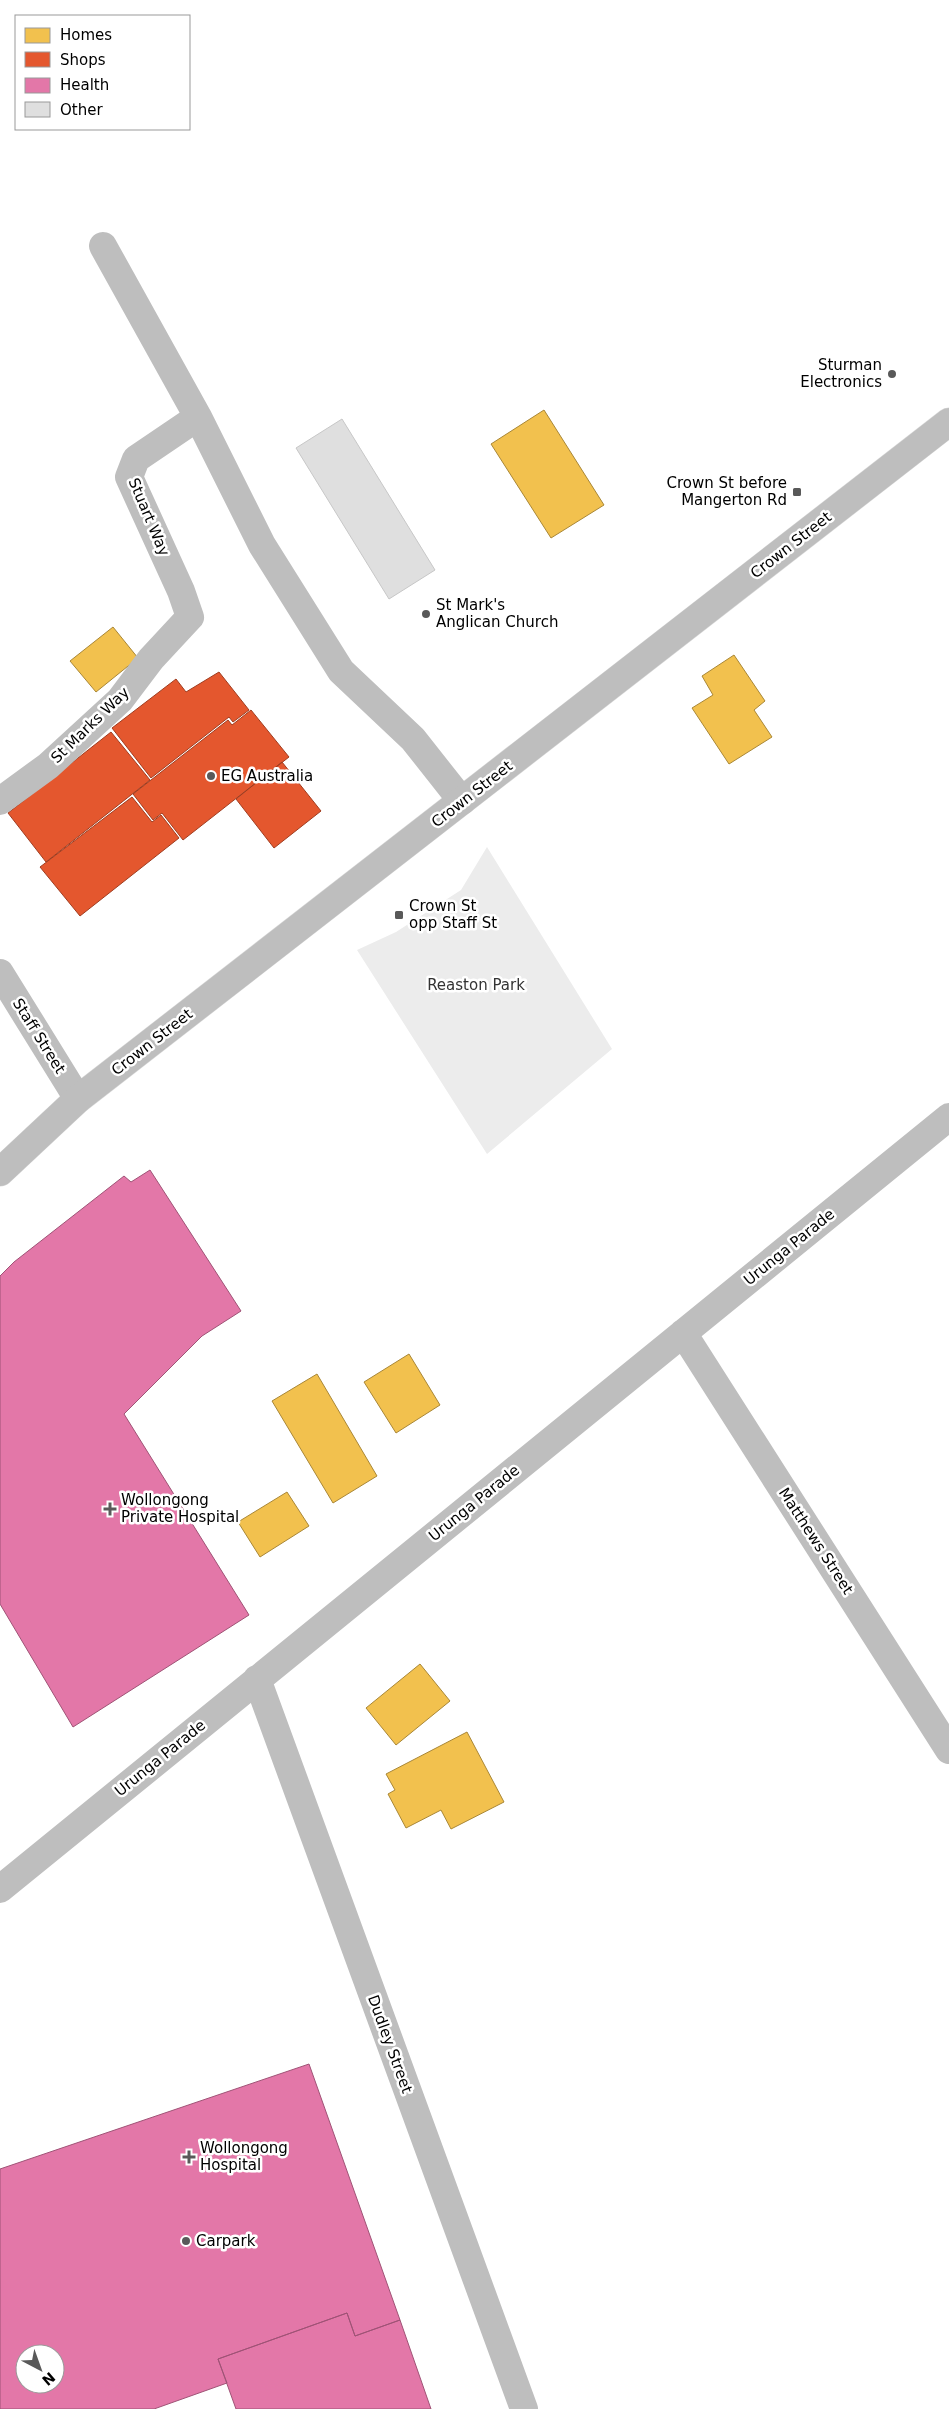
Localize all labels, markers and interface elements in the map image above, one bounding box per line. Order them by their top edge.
legend [15,15,190,130]
text: Homes [60,26,112,44]
text: Shops [60,51,106,69]
text: Health [60,76,109,94]
text: Other [60,101,103,119]
place label: Sturman Electronics [800,356,882,391]
marker: Sturman Electronics [886,368,898,380]
place label: Crown St before Mangerton Rd [667,474,787,509]
street label: Stuart Way [125,475,174,559]
marker: Crown St before Mangerton Rd [791,486,803,498]
street label: Crown Street [747,508,835,582]
place label: St Mark's Anglican Church [436,596,558,631]
marker: St Mark's Anglican Church [420,608,432,620]
street label: St Marks Way [47,683,133,767]
street label: Crown Street [428,757,516,831]
place label: EG Australia [221,767,313,785]
marker: EG Australia [205,770,217,782]
place label: Crown St opp Staff St [409,897,497,932]
marker: Crown St opp Staff St [393,909,405,921]
park label: Reaston Park [427,976,525,994]
street label: Staff Street [9,995,69,1077]
street label: Crown Street [108,1005,196,1079]
street label: Urunga Parade [740,1205,838,1289]
street label: Urunga Parade [425,1461,523,1545]
street label: Matthews Street [775,1484,857,1598]
place label: Wollongong Private Hospital [121,1491,239,1526]
marker: Wollongong Private Hospital [103,1502,117,1516]
street label: Urunga Parade [111,1716,209,1800]
street label: Dudley Street [364,1992,416,2096]
place label: Wollongong Hospital [200,2139,288,2174]
marker: Wollongong Hospital [182,2150,196,2164]
place label: Carpark [196,2232,256,2250]
marker: Carpark [180,2235,192,2247]
north arrow [15,2344,65,2394]
text: N [39,2369,58,2389]

